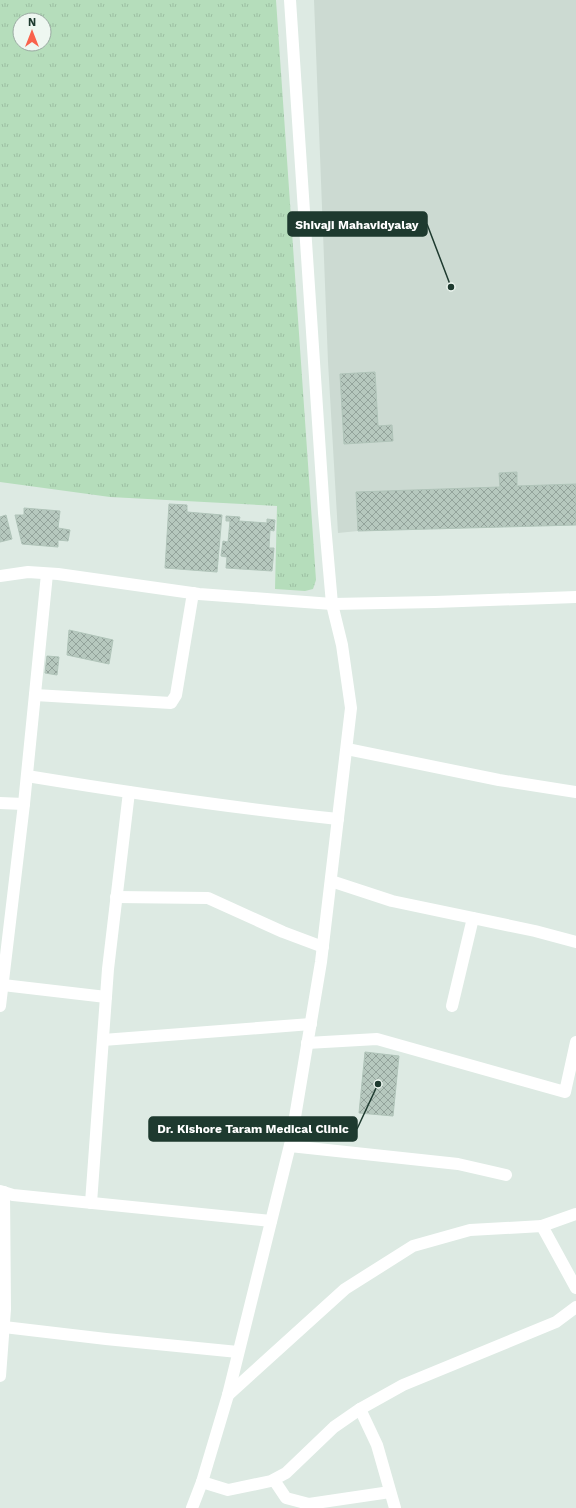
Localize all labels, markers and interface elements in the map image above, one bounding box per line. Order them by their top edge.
north arrow [12,12,52,52]
text: N [28,16,36,29]
callout: Shivaji Mahavidyalay [288,212,427,236]
text: Shivaji Mahavidyalay [295,218,419,232]
callout: Dr. Kishore Taram Medical Clinic [149,1117,357,1141]
text: Dr. Kishore Taram Medical Clinic [157,1122,349,1136]

